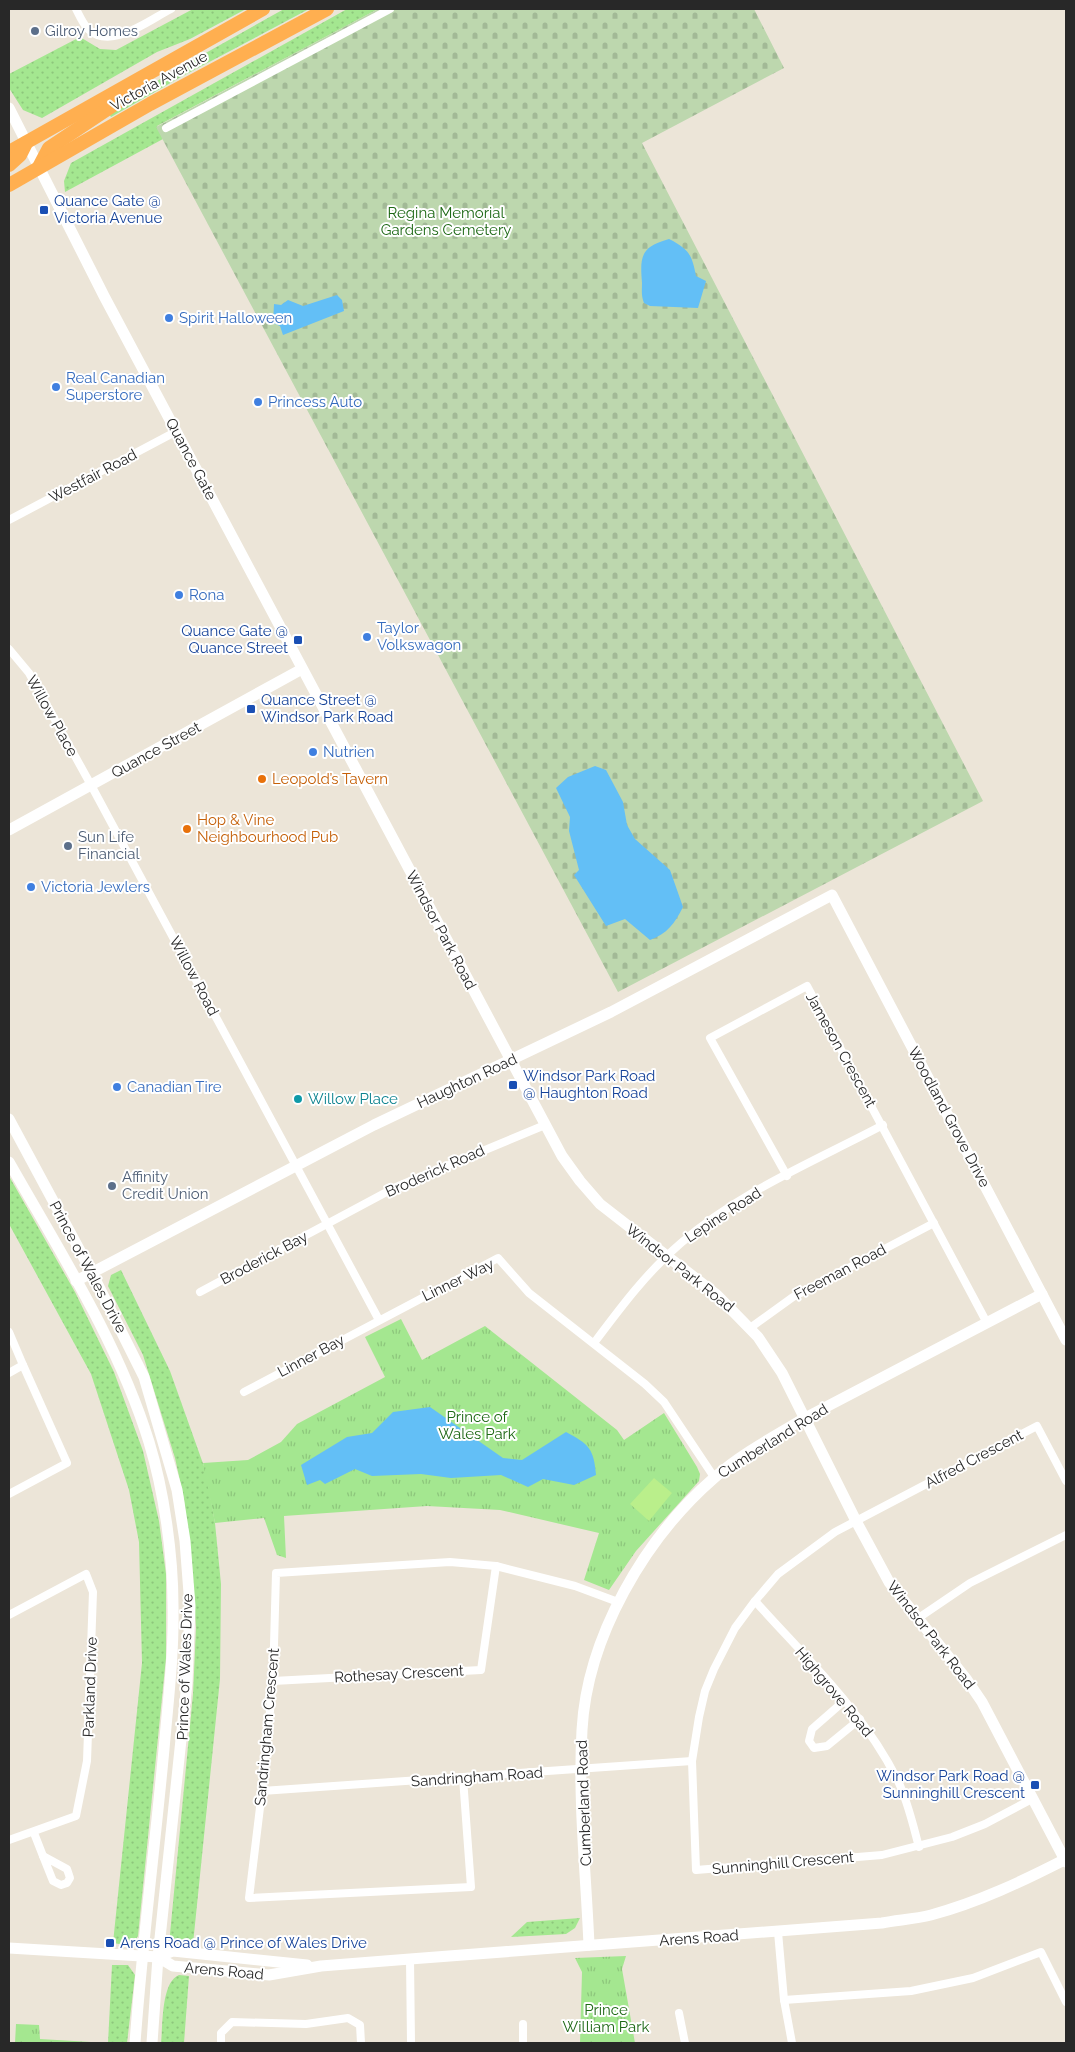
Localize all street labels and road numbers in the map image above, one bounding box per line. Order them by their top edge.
street label: Victoria Avenue [107,47,211,115]
street label: Quance Gate [162,415,220,503]
street label: Westfair Road [46,445,140,507]
street label: Willow Place [22,672,82,760]
street label: Quance Street [108,718,204,782]
street label: Windsor Park Road [402,867,480,993]
street label: Willow Road [166,933,222,1019]
street label: Jameson Crescent [802,989,880,1111]
street label: Woodland Grove Drive [904,1044,994,1191]
street label: Haughton Road [414,1050,520,1112]
street label: Broderick Road [383,1141,487,1201]
street label: Lepine Road [682,1184,764,1246]
street label: Prince of Wales Drive [46,1198,131,1336]
street label: Windsor Park Road [622,1220,738,1316]
street label: Broderick Bay [217,1227,311,1289]
street label: Freeman Road [791,1240,889,1304]
street label: Linner Way [419,1255,497,1305]
street label: Linner Bay [274,1331,348,1381]
street label: Cumberland Road [715,1400,831,1482]
street label: Alfred Crescent [922,1426,1026,1492]
street label: Windsor Park Road [883,1577,979,1693]
street label: Prince of Wales Drive [173,1593,197,1741]
street label: Parkland Drive [79,1636,101,1738]
street label: Highgrove Road [791,1643,877,1741]
street label: Sandringham Crescent [251,1647,283,1807]
street label: Rothesay Crescent [334,1662,464,1686]
street label: Cumberland Road [573,1739,595,1867]
street label: Sandringham Road [410,1763,544,1791]
street label: Sunninghill Crescent [711,1848,855,1878]
street label: Arens Road [659,1926,739,1950]
street label: Arens Road [183,1959,265,1983]

